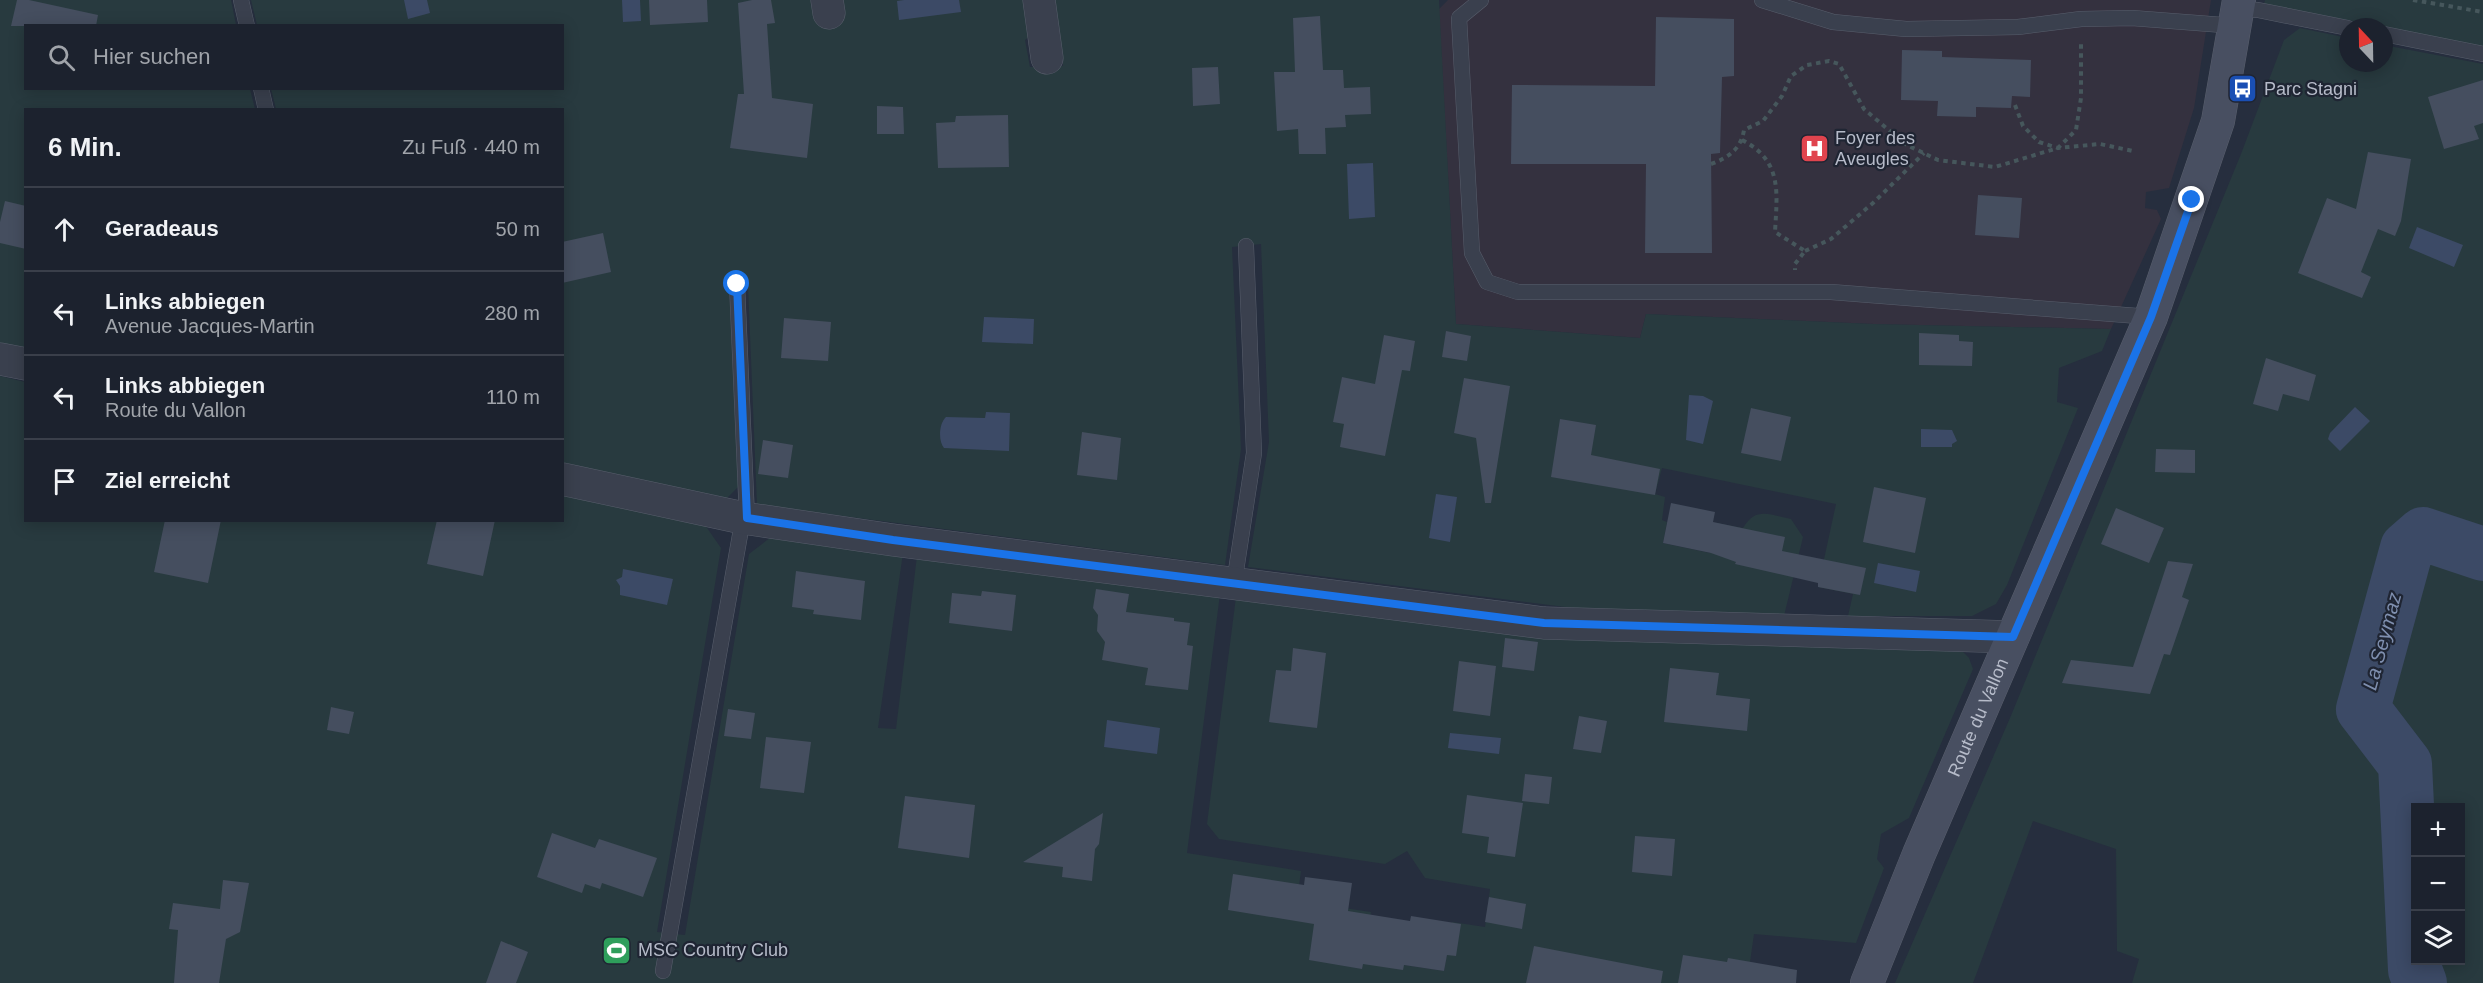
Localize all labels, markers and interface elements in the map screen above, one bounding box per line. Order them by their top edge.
north arrow [2339,18,2393,72]
search box [24,24,564,90]
icon: search [45,41,78,74]
text: Hier suchen [93,44,210,69]
bus stop icon: Parc Stagni [2227,73,2259,105]
place label: Parc Stagni [2264,79,2357,99]
place label: Foyer des Aveugles [1835,128,1915,169]
text: 6 Min. [48,132,122,162]
hospital icon: Foyer des Aveugles [1798,132,1830,164]
text: Zu Fuß · 440 m [402,136,540,158]
route end [2178,186,2204,212]
icon: ahead [48,213,81,246]
text: Geradeaus [105,216,219,241]
text: 50 m [496,218,540,240]
route start [723,270,749,296]
text: Links abbiegen [105,289,265,314]
icon: left [48,297,81,330]
text: 280 m [484,302,540,324]
text: Avenue Jacques-Martin [105,315,315,337]
text: Links abbiegen [105,373,265,398]
icon: left [48,381,81,414]
text: 110 m [486,386,540,408]
text: Route du Vallon [105,399,246,421]
icon: arrive [48,465,81,498]
text: Ziel erreicht [105,468,230,493]
water label: La Seymaz [2358,590,2406,692]
street label: Route du Vallon [1944,655,2012,779]
map controls [2411,803,2465,965]
button: + [2411,803,2465,857]
button: − [2411,857,2465,911]
button: layers [2411,911,2465,965]
sports icon: MSC Country Club [601,934,633,966]
place label: MSC Country Club [638,940,788,960]

